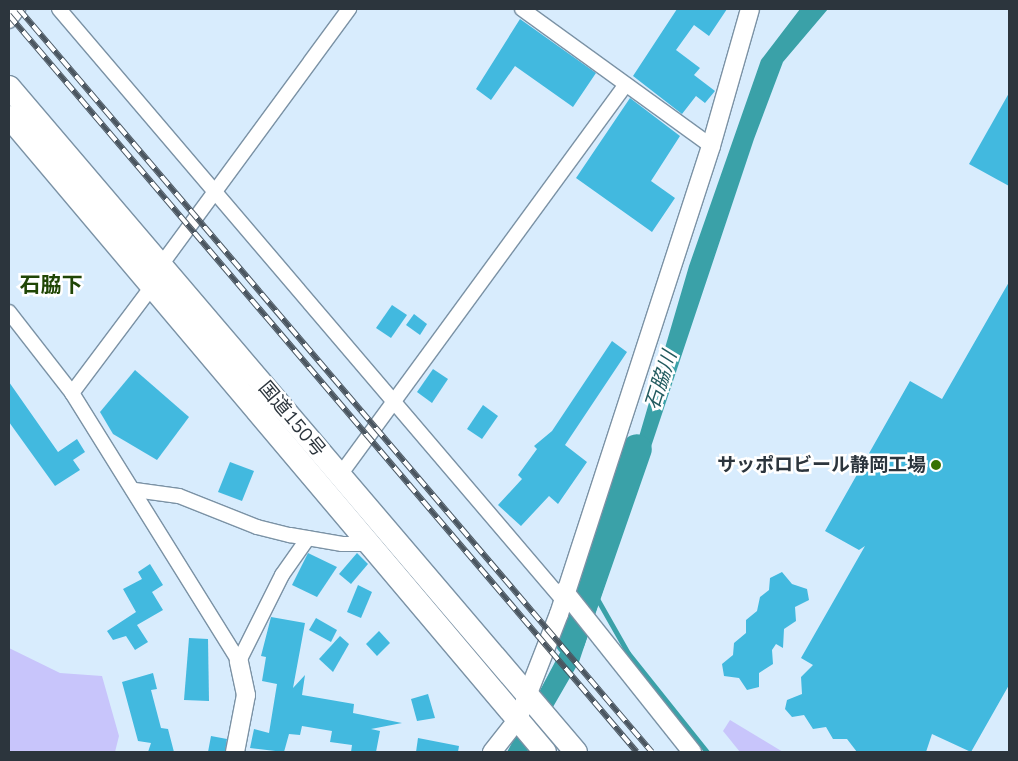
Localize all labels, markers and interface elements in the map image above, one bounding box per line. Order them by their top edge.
district label: 石脇下 [20,271,82,297]
water label: 石脇川 [639,348,681,412]
street label: 国道150号 [254,377,330,461]
place label: サッポロビール静岡工場 [717,454,926,476]
marker: サッポロビール静岡工場 [930,459,942,471]

